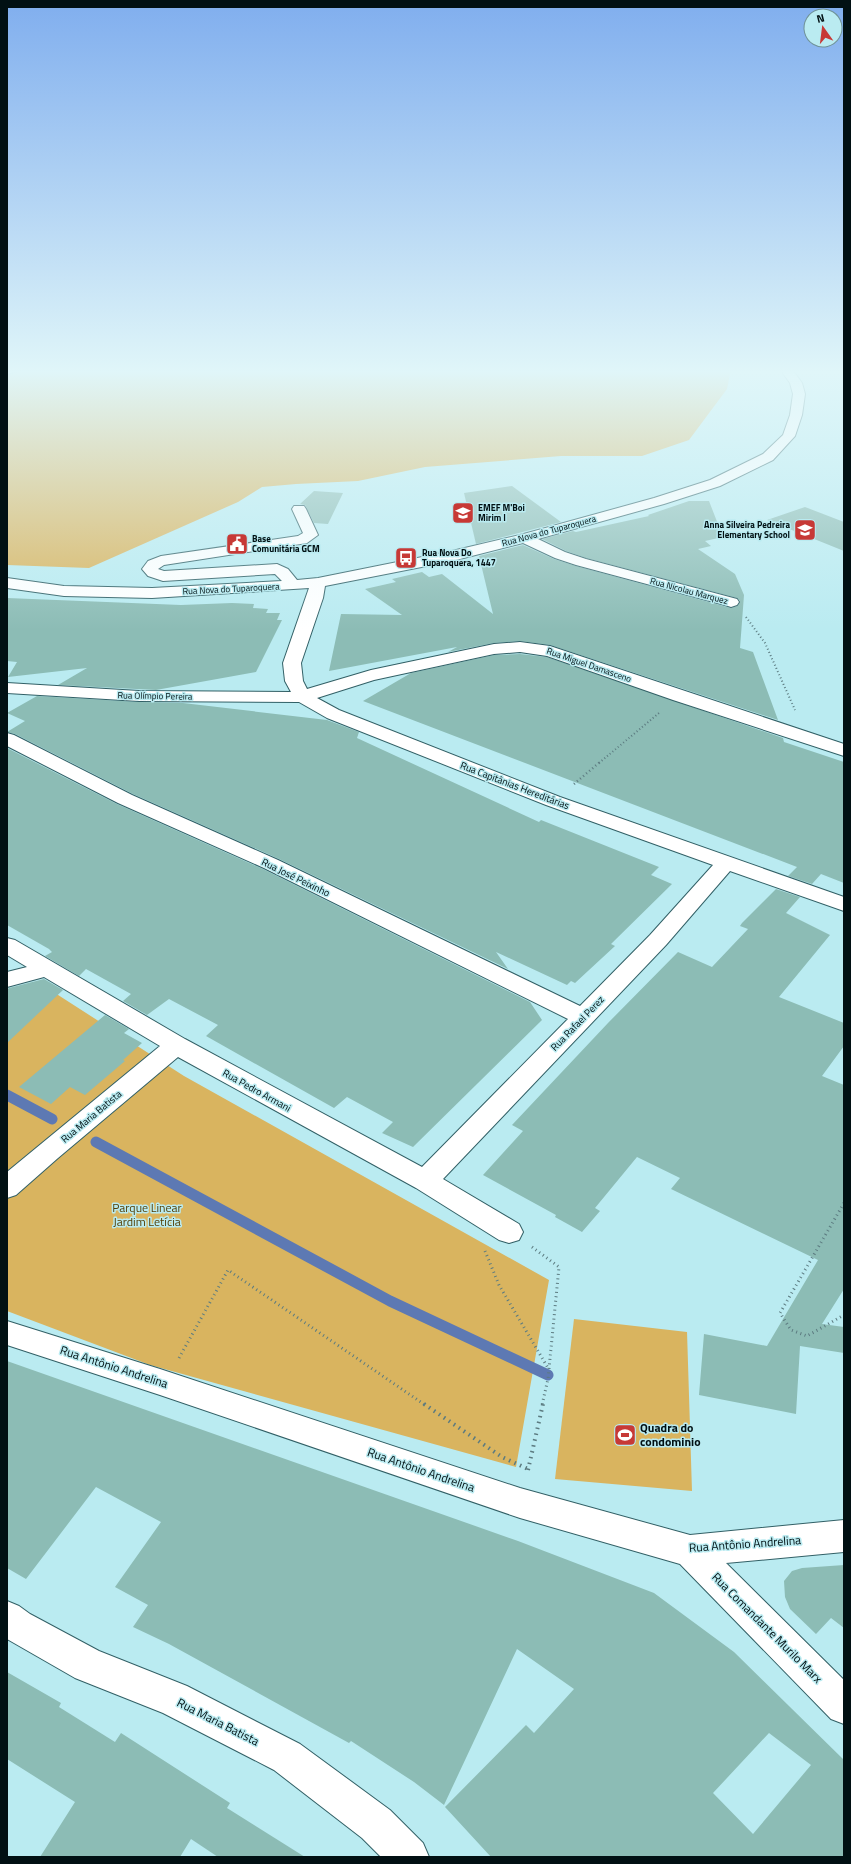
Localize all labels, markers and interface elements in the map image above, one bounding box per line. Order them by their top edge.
north arrow [803,8,843,48]
text: N [815,10,826,27]
school or university icon: EMEF M'Boi Mirim I [450,500,476,526]
place label: EMEF M'Boi Mirim I [478,501,525,524]
street label: Rua Nova do Tuparoquera [500,512,598,549]
school or university icon: Anna Silveira Pedreira Elementary School [792,517,818,543]
place label: Anna Silveira Pedreira Elementary School [704,518,790,541]
public building icon: Base Comunitária GCM [224,531,250,557]
place label: Base Comunitária GCM [252,532,320,555]
bus stop icon: Rua Nova Do Tuparoquera, 1447 [393,545,419,571]
place label: Rua Nova Do Tuparoquera, 1447 [422,546,496,569]
street label: Rua Nicolau Marquez [649,574,729,607]
street label: Rua Nova do Tuparoquera [182,579,280,598]
street label: Rua Miguel Damasceno [545,644,634,685]
street label: Rua Olímpio Pereira [118,688,193,703]
street label: Rua Capitânias Hereditárias [458,758,572,813]
street label: Rua José Peixinho [259,854,333,901]
street label: Rua Rafael Perez [547,992,608,1054]
street label: Rua Pedro Armani [220,1065,294,1115]
street label: Rua Maria Batista [58,1087,125,1146]
park label: Parque Linear Jardim Letícia [112,1198,182,1231]
street label: Rua Antônio Andrelina [58,1340,171,1393]
place label: Quadra do condominio [640,1418,701,1451]
sports icon: Quadra do condominio [612,1422,638,1448]
street label: Rua Antônio Andrelina [365,1442,477,1497]
street label: Rua Antônio Andrelina [688,1530,802,1557]
street label: Rua Comandante Murilo Marx [708,1568,827,1688]
street label: Rua Maria Batista [174,1693,263,1750]

